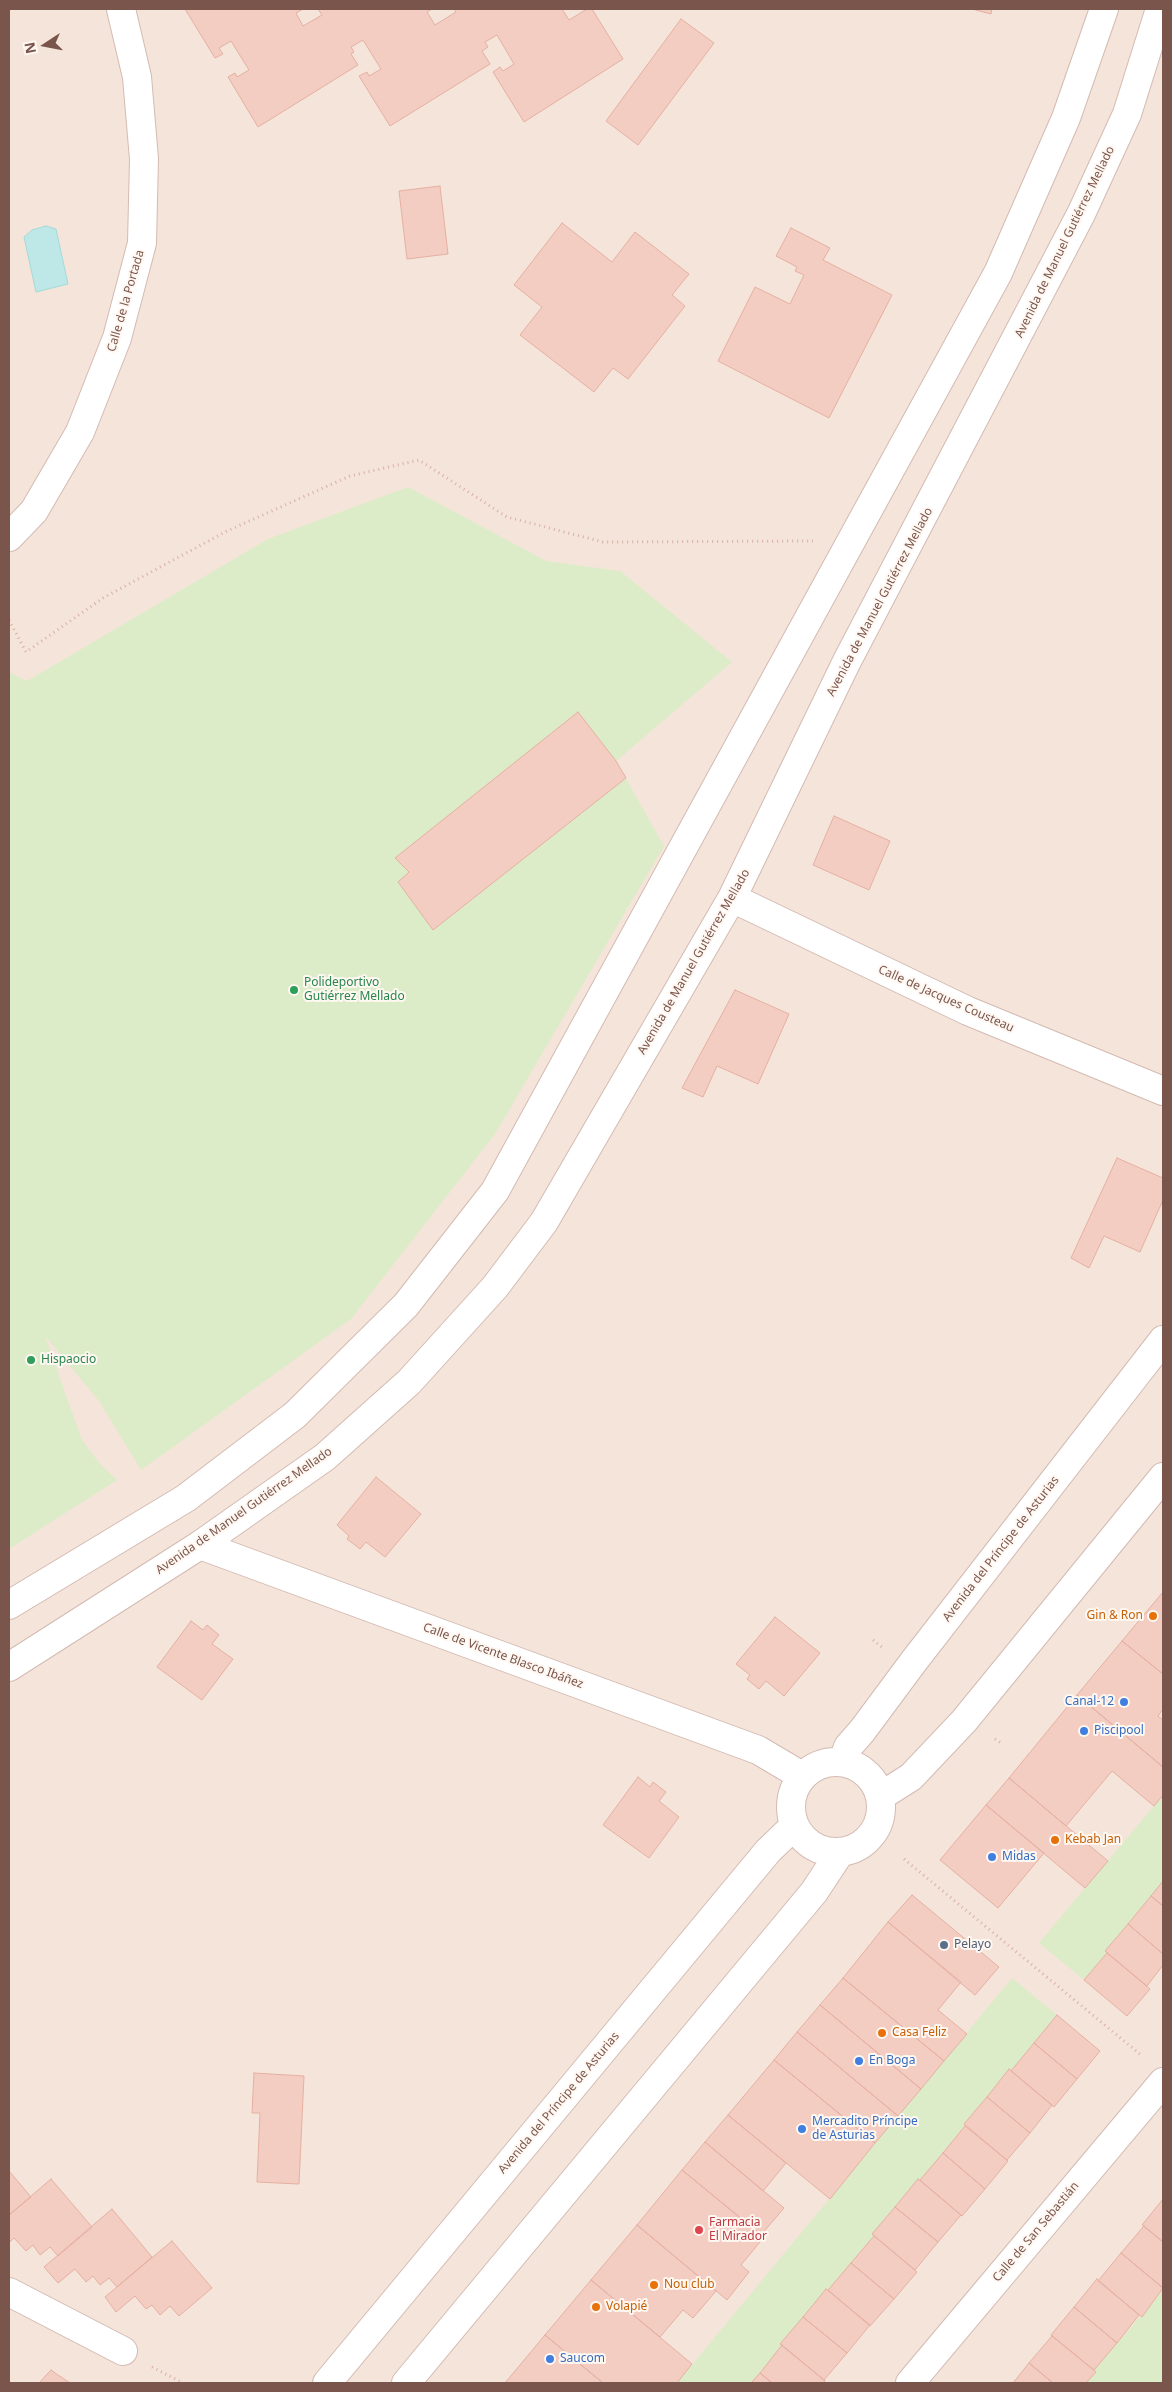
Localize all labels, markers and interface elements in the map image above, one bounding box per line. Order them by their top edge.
north arrow [20,20,70,70]
text: N [19,41,40,55]
street label: Avenida de Manuel Gutiérrez Mellado [1012,144,1118,340]
street label: Calle de la Portada [105,248,147,354]
street label: Avenida de Manuel Gutiérrez Mellado [824,505,936,699]
street label: Avenida de Manuel Gutiérrez Mellado [635,867,753,1057]
street label: Calle de Jacques Cousteau [876,963,1016,1035]
place label: Polideportivo Gutiérrez Mellado [304,976,405,1004]
marker: Polideportivo Gutiérrez Mellado [288,984,300,996]
place label: Hispaocio [41,1353,96,1367]
marker: Hispaocio [25,1354,37,1366]
street label: Avenida de Manuel Gutiérrez Mellado [153,1444,335,1578]
street label: Avenida del Príncipe de Asturias [940,1473,1062,1625]
place label: Gin & Ron [1087,1609,1143,1623]
marker: Gin & Ron [1147,1610,1159,1622]
street label: Calle de Vicente Blasco Ibáñez [421,1620,585,1692]
place label: Canal-12 [1065,1695,1114,1709]
marker: Canal-12 [1118,1696,1130,1708]
place label: Piscipool [1094,1724,1144,1738]
marker: Piscipool [1078,1725,1090,1737]
place label: Kebab Jan [1065,1833,1121,1847]
marker: Kebab Jan [1049,1834,1061,1846]
place label: Midas [1002,1850,1036,1864]
marker: Midas [986,1851,998,1863]
place label: Pelayo [954,1938,991,1952]
marker: Pelayo [938,1939,950,1951]
place label: Casa Feliz [892,2026,947,2040]
marker: Casa Feliz [876,2027,888,2039]
street label: Avenida del Príncipe de Asturias [495,2029,623,2177]
place label: En Boga [869,2054,915,2068]
marker: En Boga [853,2055,865,2067]
place label: Mercadito Príncipe de Asturias [812,2115,918,2143]
marker: Mercadito Príncipe de Asturias [796,2123,808,2135]
street label: Calle de San Sebastián [990,2179,1082,2285]
place label: Farmacia El Mirador [709,2216,767,2244]
marker: Farmacia El Mirador [693,2224,705,2236]
place label: Nou club [664,2278,715,2292]
marker: Nou club [648,2279,660,2291]
place label: Volapié [606,2300,647,2314]
marker: Volapié [590,2301,602,2313]
place label: Saucom [560,2352,605,2366]
marker: Saucom [544,2353,556,2365]

